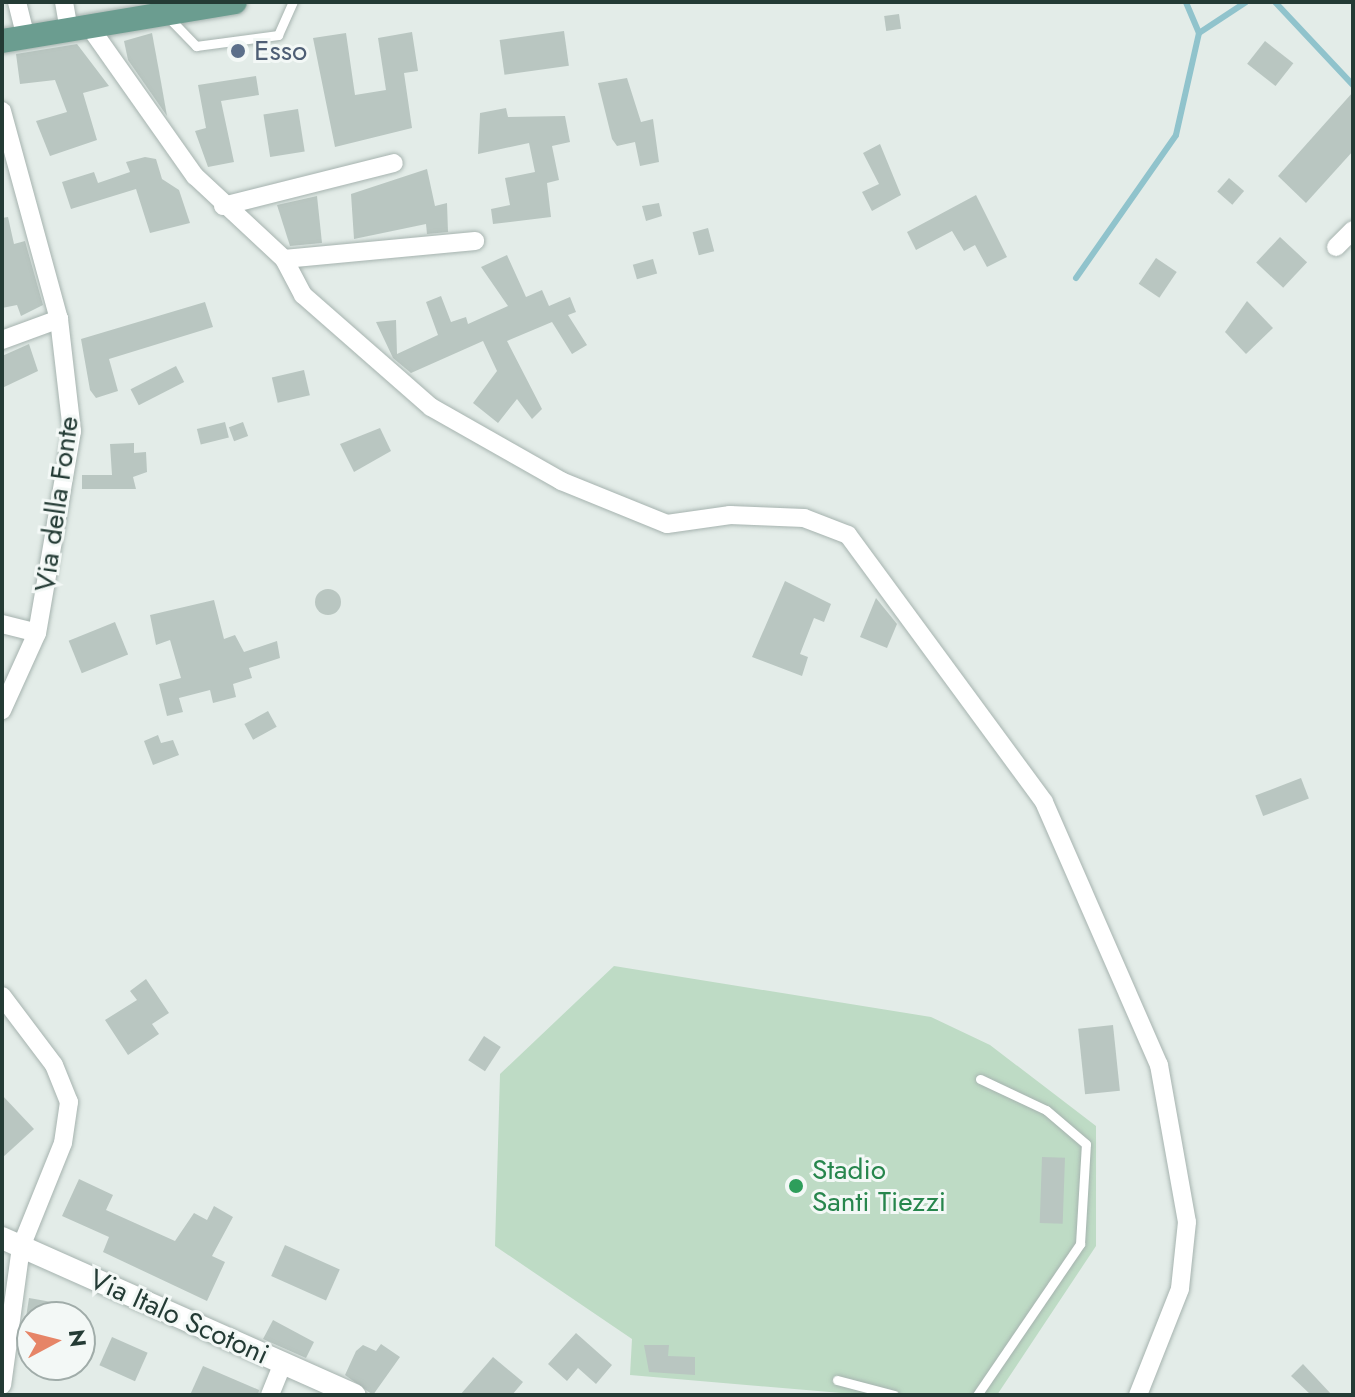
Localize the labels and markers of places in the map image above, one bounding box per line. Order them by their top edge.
place label: Esso [254,34,307,68]
marker: Esso [229,42,247,60]
place label: Stadio Santi Tiezzi [812,1153,946,1219]
marker: Stadio Santi Tiezzi [787,1177,805,1195]

